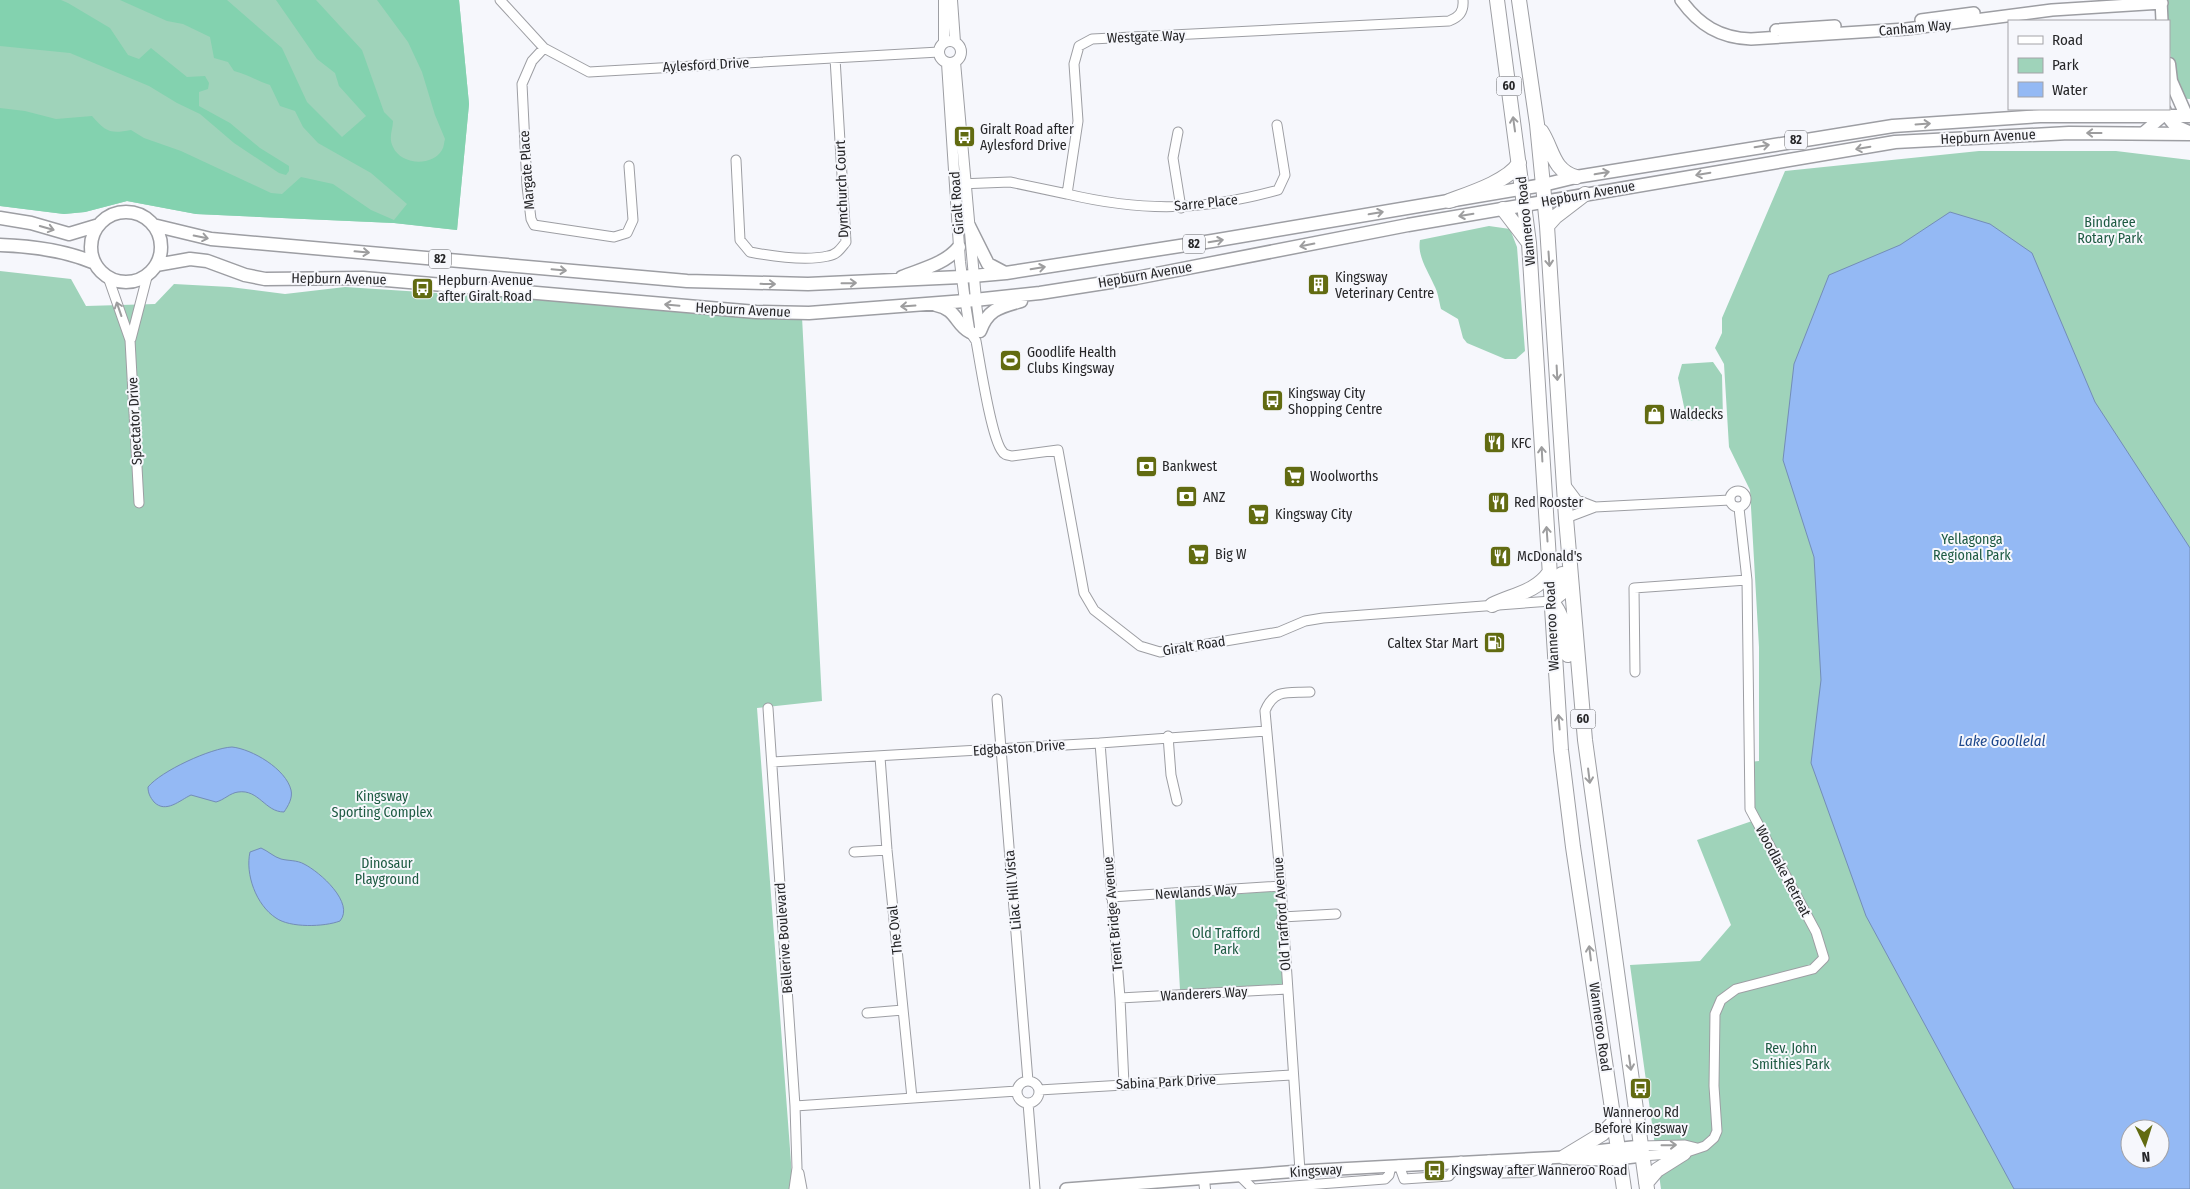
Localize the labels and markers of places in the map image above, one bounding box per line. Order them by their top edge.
place label: Giralt Road after Aylesford Drive [980,121,1074,154]
bus stop icon: Giralt Road after Aylesford Drive [952,125,976,149]
place label: Kingsway Veterinary Centre [1335,269,1434,302]
place label: Hepburn Avenue after Giralt Road [438,272,533,305]
building icon: Kingsway Veterinary Centre [1307,273,1331,297]
bus stop icon: Hepburn Avenue after Giralt Road [410,276,434,300]
place label: Goodlife Health Clubs Kingsway [1027,344,1116,377]
sports icon: Goodlife Health Clubs Kingsway [999,348,1023,372]
place label: Kingsway City Shopping Centre [1288,385,1383,418]
bus stop icon: Kingsway City Shopping Centre [1260,389,1284,413]
shop icon: Waldecks [1642,402,1666,426]
place label: Waldecks [1670,406,1723,423]
restaurant icon: KFC [1483,431,1507,455]
place label: KFC [1511,435,1531,452]
bank icon: Bankwest [1134,454,1158,478]
place label: Bankwest [1162,458,1217,475]
supermarket icon: Woolworths [1282,464,1306,488]
place label: Woolworths [1310,468,1378,485]
bank icon: ANZ [1175,485,1199,509]
place label: ANZ [1203,489,1226,506]
restaurant icon: Red Rooster [1486,490,1510,514]
place label: Red Rooster [1514,494,1584,511]
supermarket icon: Kingsway City [1247,502,1271,526]
place label: Kingsway City [1275,506,1353,523]
supermarket icon: Big W [1187,542,1211,566]
restaurant icon: McDonald's [1489,544,1513,568]
place label: Big W [1215,546,1247,563]
place label: McDonald's [1517,548,1582,565]
fuel station icon: Caltex Star Mart [1482,631,1506,655]
place label: Caltex Star Mart [1387,635,1478,652]
bus stop icon: Wanneroo Rd Before Kingsway [1629,1077,1653,1101]
place label: Wanneroo Rd Before Kingsway [1594,1104,1688,1137]
bus stop icon: Kingsway after Wanneroo Road [1423,1158,1447,1182]
place label: Kingsway after Wanneroo Road [1451,1162,1628,1179]

